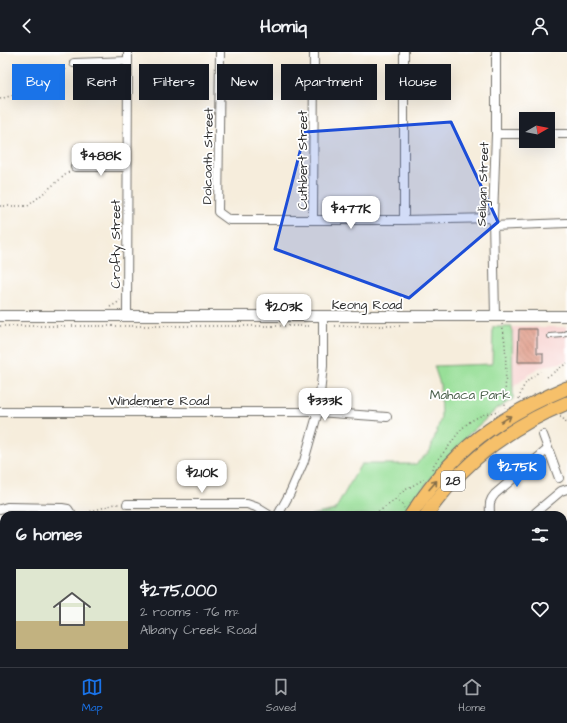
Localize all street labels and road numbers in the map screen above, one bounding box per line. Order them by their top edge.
street label: Dolcoath Street [198,107,218,205]
street label: Cuthbert Street [294,109,312,210]
street label: Seligan Street [473,141,494,227]
street label: Crofty Street [107,199,126,289]
street label: Keong Road [332,296,403,315]
street label: Windemere Road [109,392,210,410]
road number: 28 [441,471,465,491]

